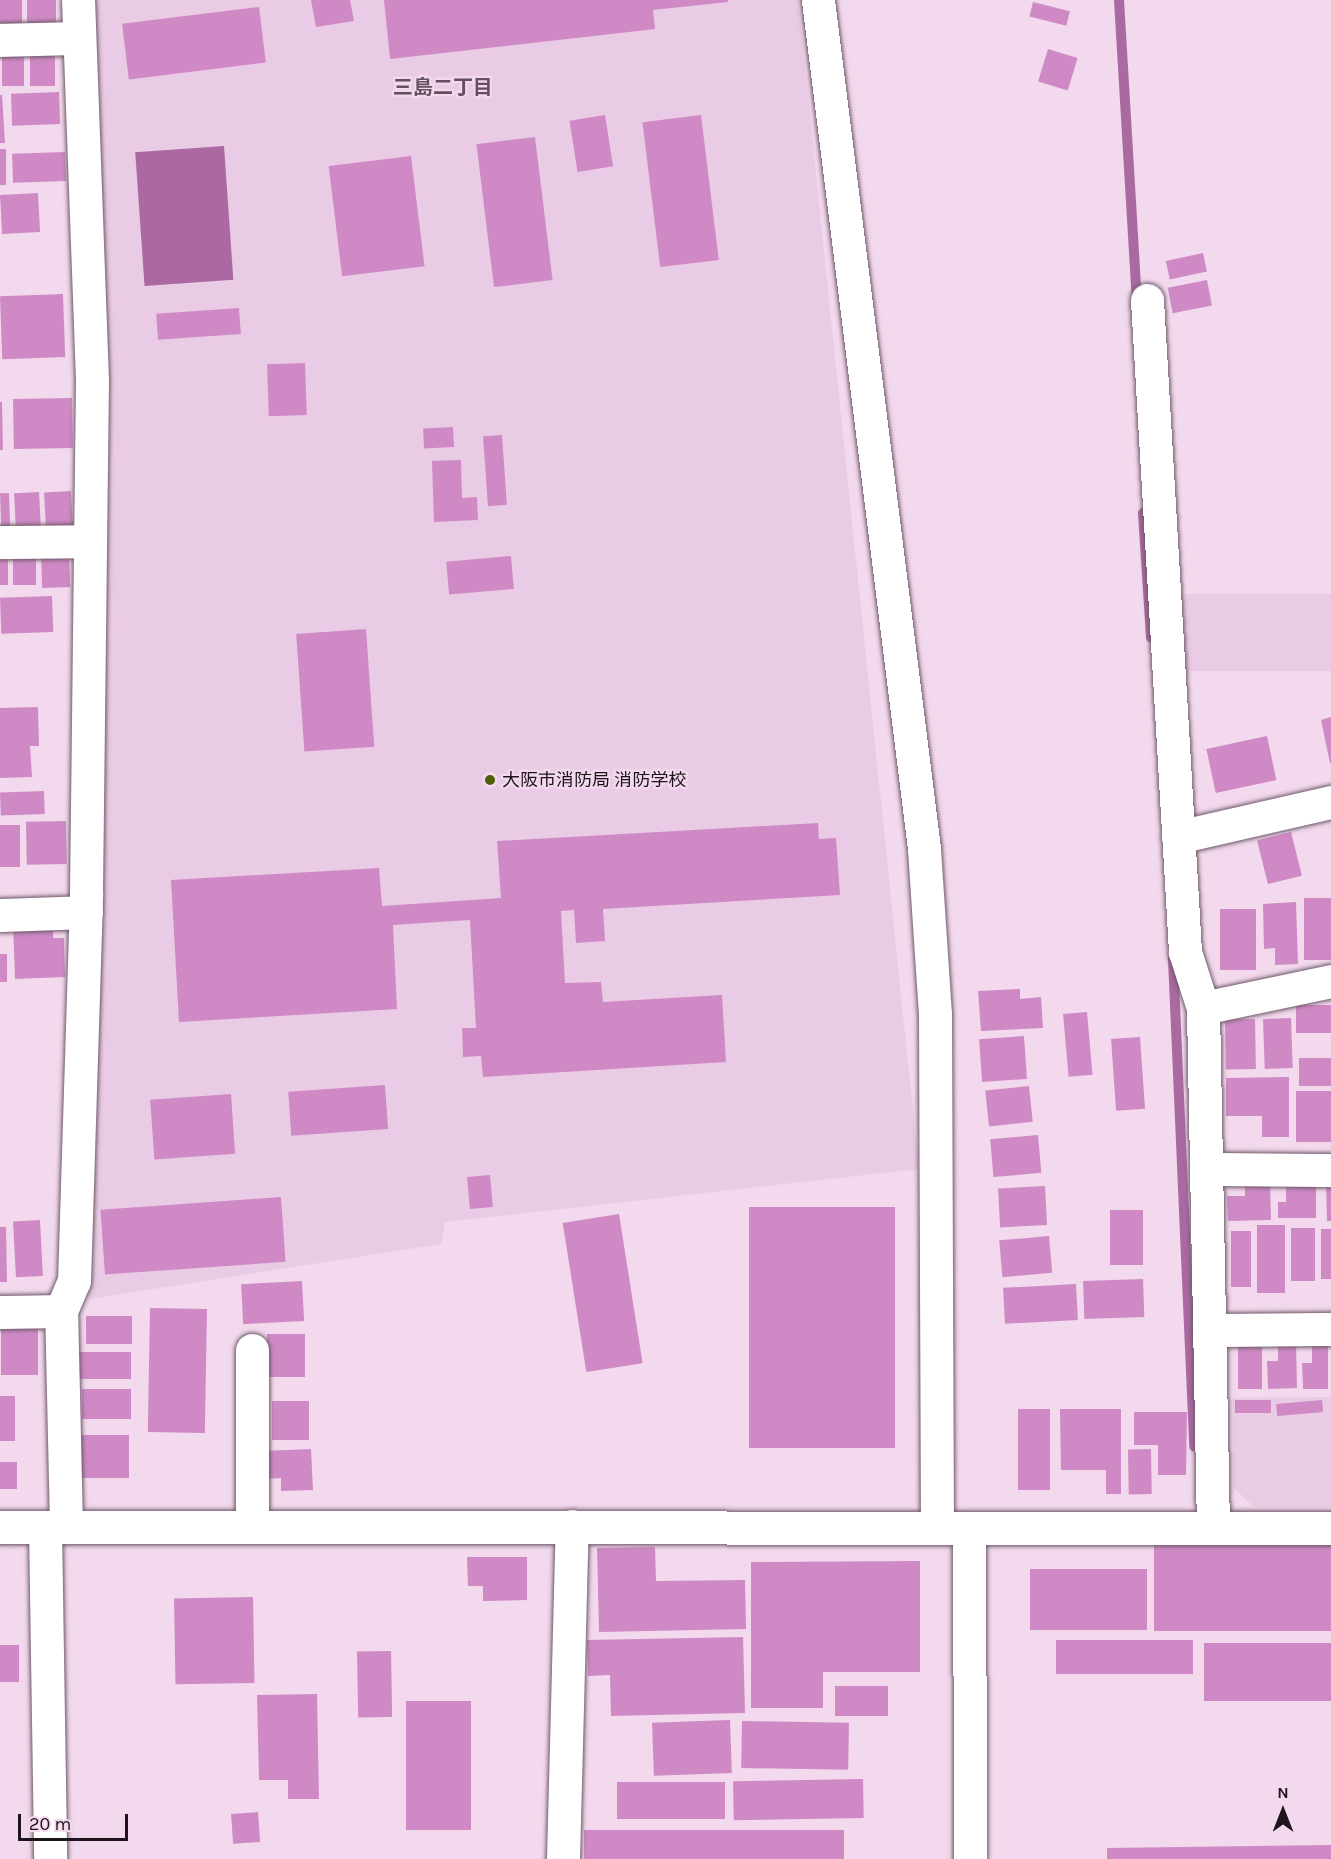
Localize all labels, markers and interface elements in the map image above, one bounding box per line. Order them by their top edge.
district label: 三島二丁目 [393,75,493,99]
place label: 大阪市消防局 消防学校 [502,769,686,791]
marker: 大阪市消防局 消防学校 [483,773,497,787]
north arrow [1253,1781,1313,1841]
text: N [1277,1783,1289,1802]
scale bar [21,1802,130,1840]
text: 20 m [29,1813,71,1835]

